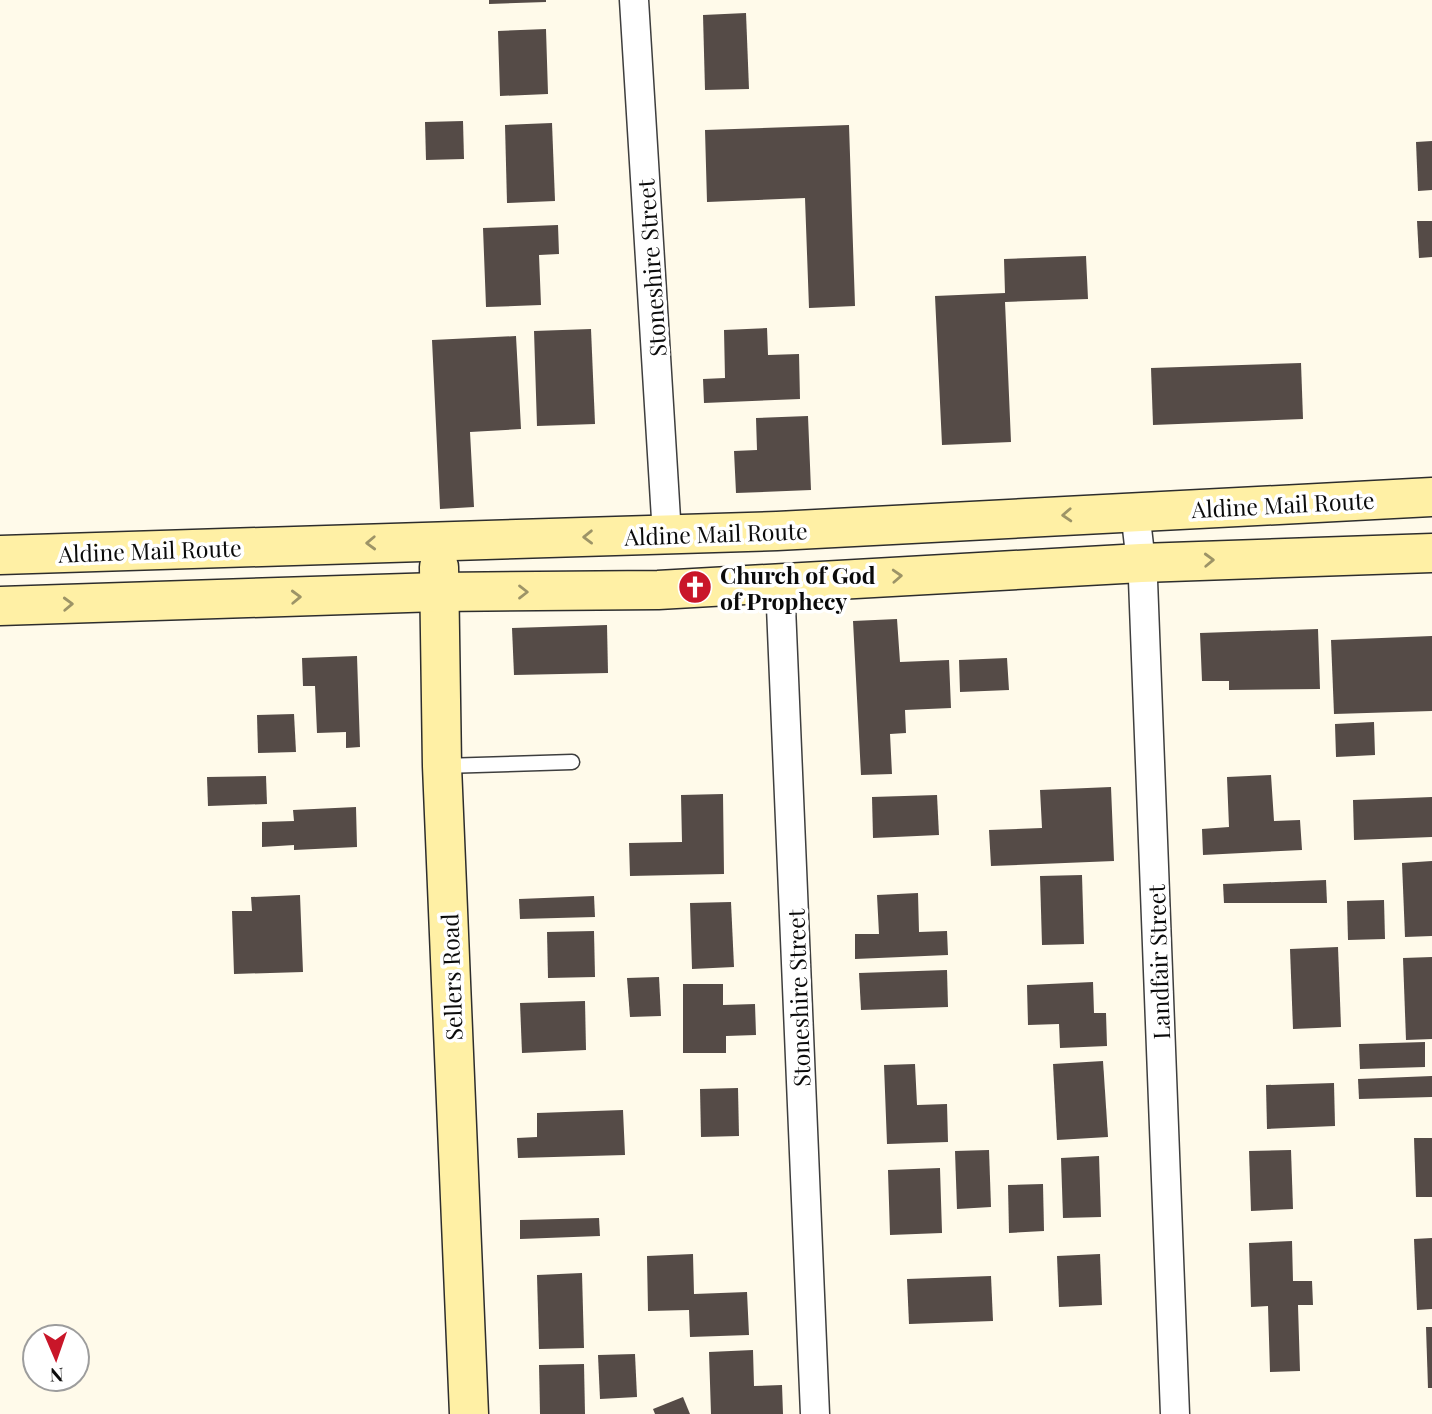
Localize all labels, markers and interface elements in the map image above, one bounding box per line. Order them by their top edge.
street label: Stoneshire Street [629,177,673,358]
street label: Aldine Mail Route [1190,484,1375,524]
one-way arrow [1061,507,1072,522]
street label: Aldine Mail Route [623,514,808,552]
one-way arrow [582,530,593,545]
street label: Aldine Mail Route [57,531,242,569]
one-way arrow [366,535,376,551]
one-way arrow [1204,553,1215,568]
place label: Church of God of Prophecy [720,559,876,616]
church icon: Church of God of Prophecy [676,568,714,606]
one-way arrow [892,569,903,584]
one-way arrow [518,584,529,599]
one-way arrow [290,589,301,604]
one-way arrow [63,596,74,611]
street label: Landfair Street [1140,883,1176,1040]
street label: Stoneshire Street [779,908,817,1087]
street label: Sellers Road [433,913,469,1041]
north arrow [21,1323,91,1393]
text: N [49,1363,64,1389]

